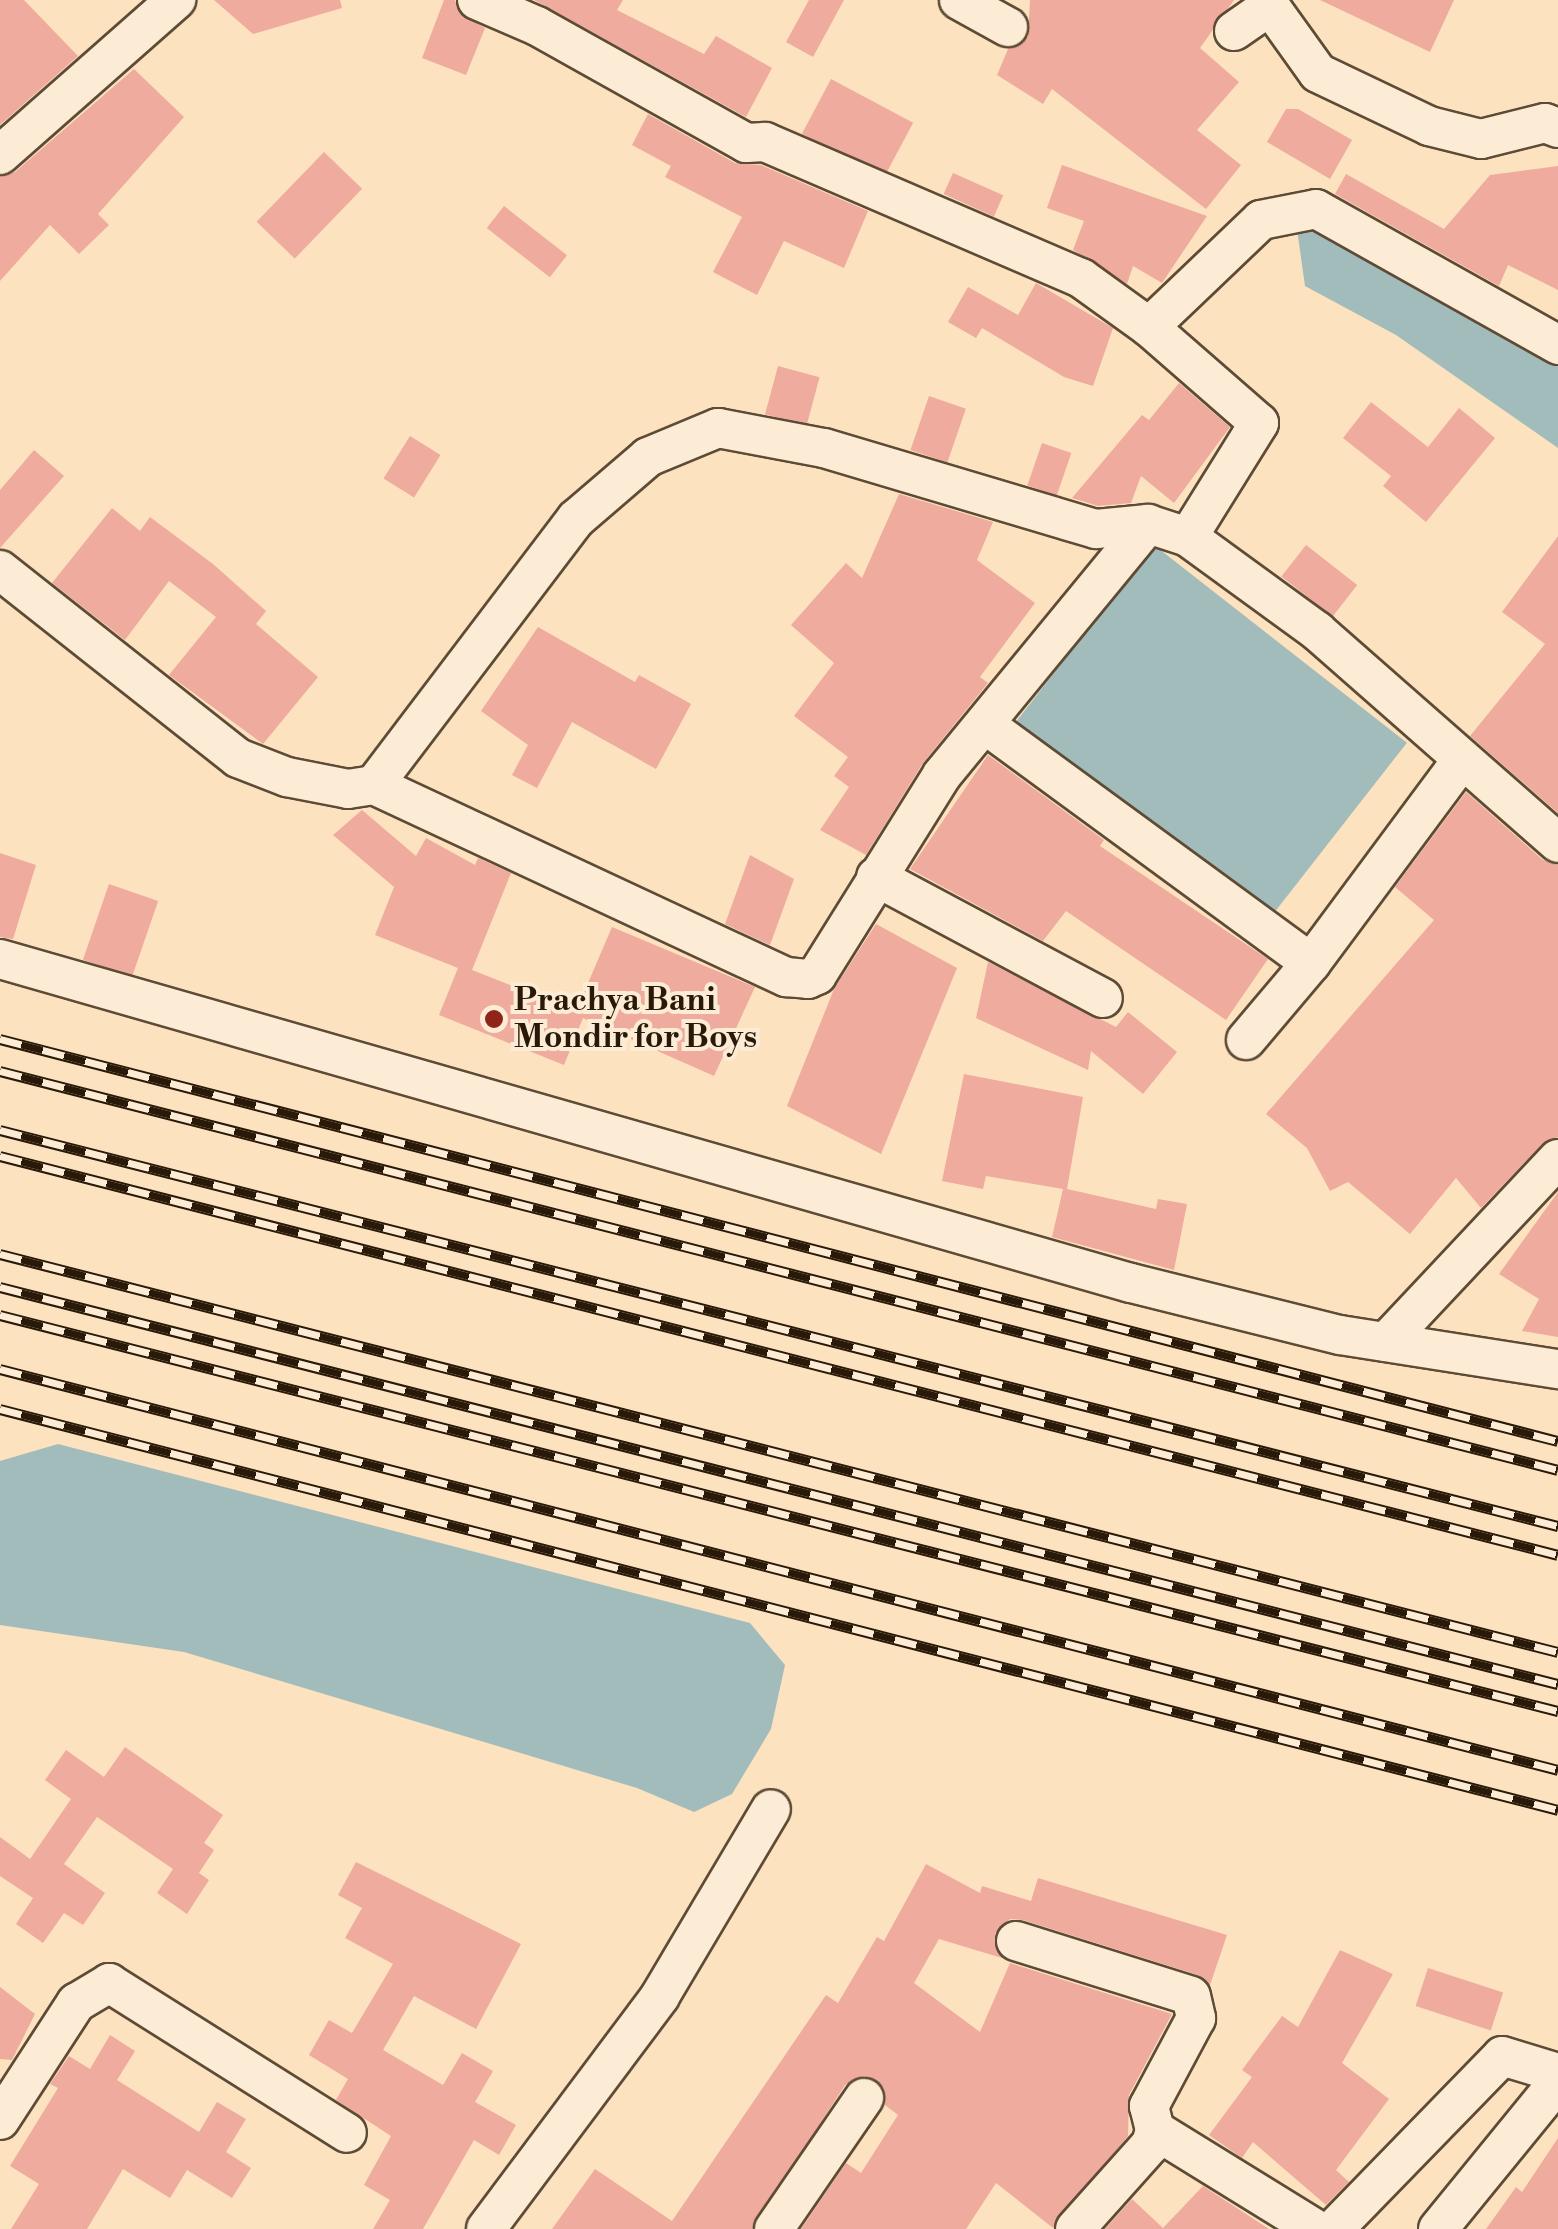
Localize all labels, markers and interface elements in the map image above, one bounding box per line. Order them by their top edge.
place label: Prachya Bani Mondir for Boys [514,982,757,1057]
marker: Prachya Bani Mondir for Boys [483,1008,505,1030]

